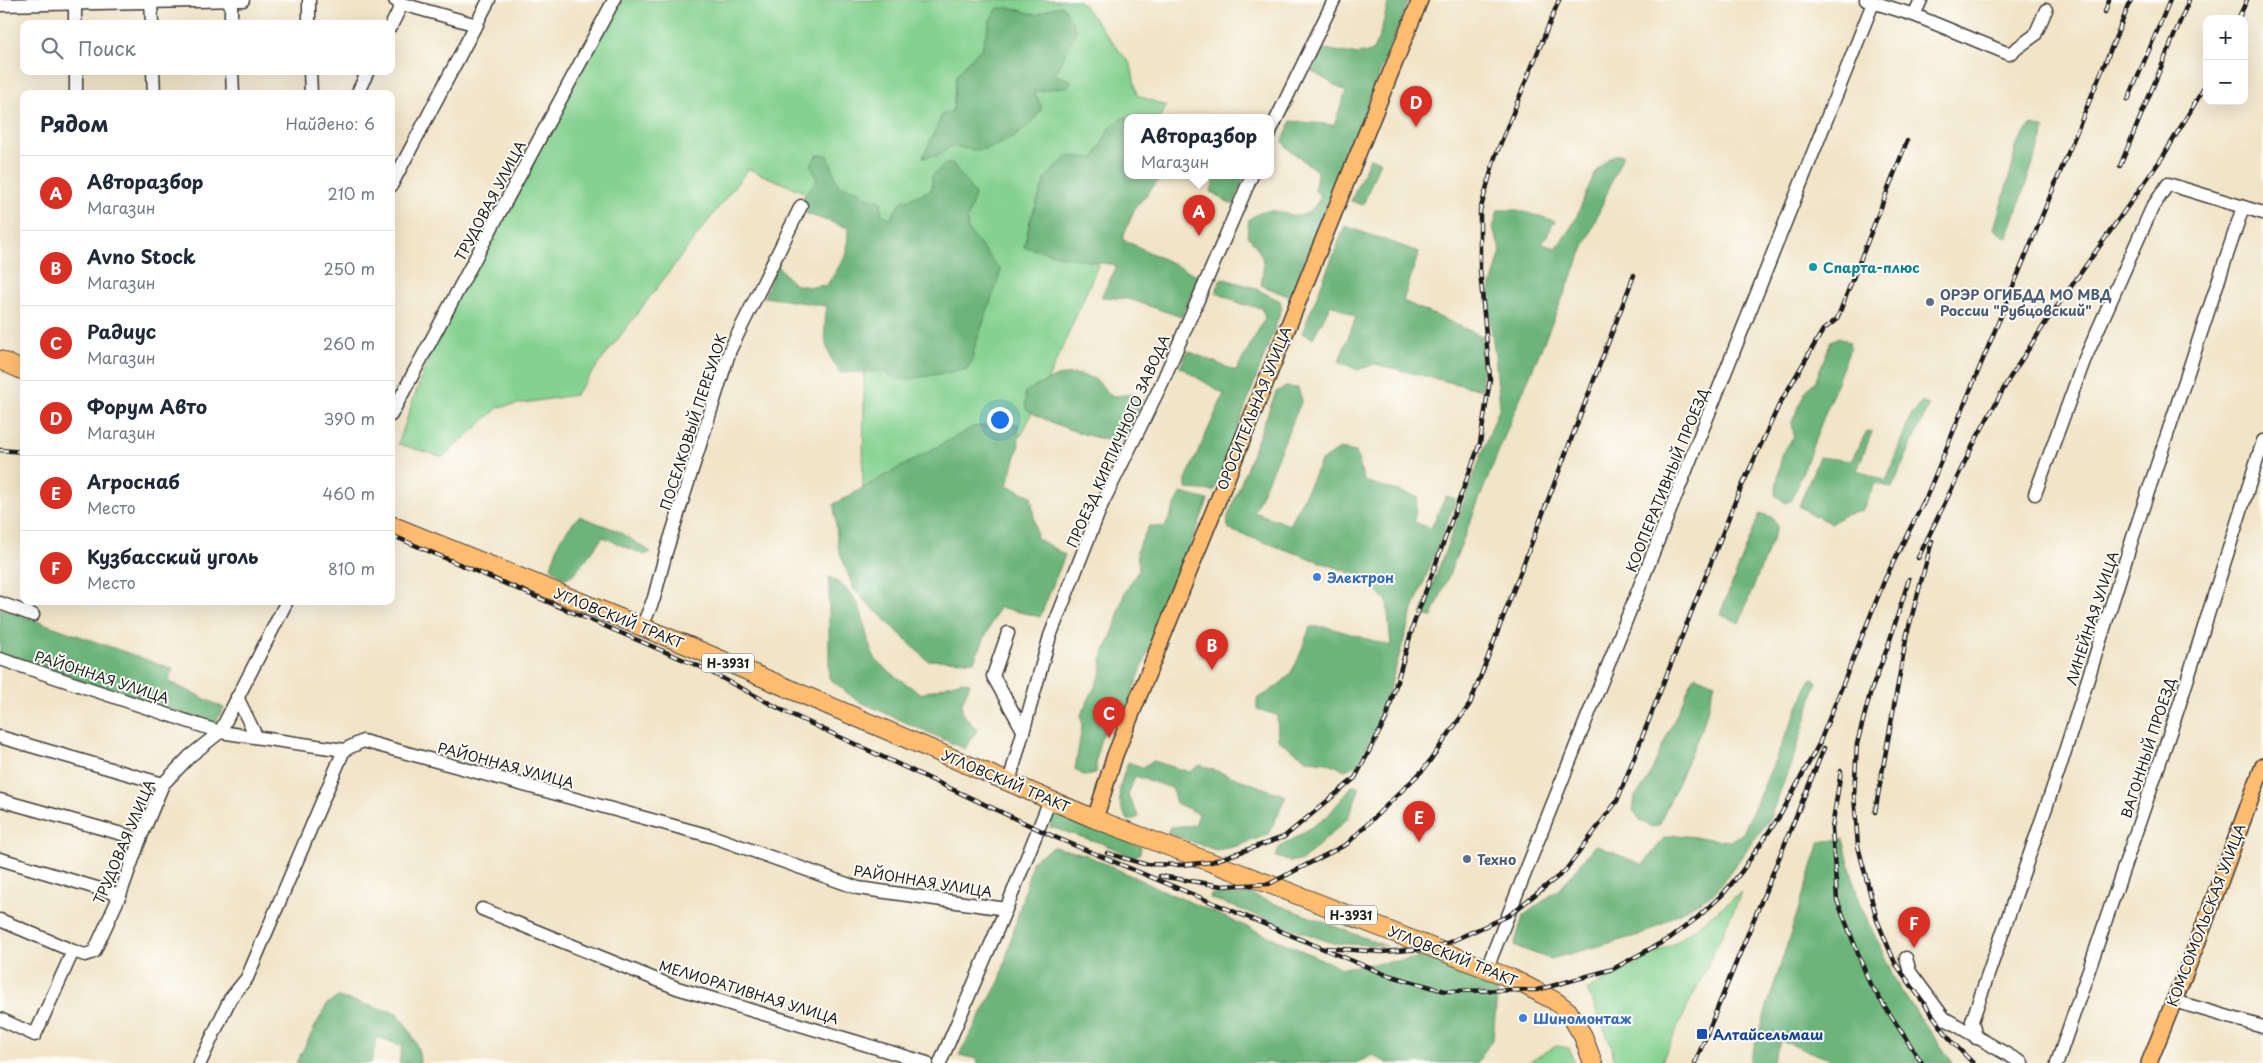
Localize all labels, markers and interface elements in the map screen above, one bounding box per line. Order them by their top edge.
map controls [2203,15,2248,105]
button: + [2203,15,2248,60]
search box [20,20,395,75]
icon: search [38,34,66,62]
text: Поиск [78,34,136,62]
button: − [2203,60,2248,105]
pin: D [1400,86,1432,127]
text: Рядом [40,107,108,139]
text: Найдено: 6 [285,111,375,135]
popup [1124,114,1274,179]
text: Авторазбор [1141,121,1257,149]
street label: ТРУДОВАЯ УЛИЦА [449,137,531,265]
text: Магазин [1141,149,1209,173]
text: Авторазбор [87,167,204,195]
text: A [50,181,62,205]
text: 210 m [327,181,375,205]
text: Магазин [87,195,156,219]
pin: A [1183,195,1215,236]
text: Avno Stoсk [87,242,196,270]
text: B [51,256,61,280]
text: 250 m [324,256,375,280]
place label: Спарта-плюс [1823,257,1920,278]
marker: Спарта-плюс [1807,261,1819,273]
text: Магазин [87,270,156,294]
place label: ОРЭР ОГИБДД МО МВД России "Рубцовский" [1940,284,2112,321]
marker: ОРЭР ОГИБДД МО МВД России "Рубцовский" [1924,296,1936,308]
text: Радиус [87,317,156,345]
street label: ОРОСИТЕЛЬНАЯ УЛИЦА [1211,323,1297,493]
text: C [50,331,62,355]
text: 260 m [323,331,375,355]
street label: ПОСЕЛКОВЫЙ ПЕРЕУЛОК [655,331,731,513]
street label: ПРОЕЗД КИРПИЧНОГО ЗАВОДА [1061,331,1175,551]
text: Магазин [87,345,156,369]
street label: КООПЕРАТИВНЫЙ ПРОЕЗД [1620,385,1714,575]
text: Форум Авто [87,392,207,420]
text: D [50,406,62,430]
text: 390 m [324,406,375,430]
your location [987,407,1013,433]
text: Магазин [87,420,156,444]
text: Агроснаб [87,467,180,495]
text: E [51,481,61,505]
text: 460 m [323,481,375,505]
text: Место [87,495,136,519]
text: Кузбасский уголь [87,542,259,570]
street label: ЛИНЕЙНАЯ УЛИЦА [2060,548,2124,688]
text: F [51,556,61,580]
text: 810 m [328,556,375,580]
place label: Электрон [1327,567,1394,588]
text: Место [87,570,136,594]
marker: Электрон [1311,571,1323,583]
street label: УГЛОВСКИЙ ТРАКТ [551,582,687,654]
pin: B [1196,629,1228,670]
street label: РАЙОННАЯ УЛИЦА [32,645,172,709]
road number: Н-3931 [702,654,754,672]
street label: ВАГОННЫЙ ПРОЕЗД [2115,675,2181,821]
pin: C [1093,697,1125,738]
street label: РАЙОННАЯ УЛИЦА [436,737,577,793]
street label: УГЛОВСКИЙ ТРАКТ [938,744,1074,818]
street label: ТРУДОВАЯ УЛИЦА [88,776,160,908]
pin: E [1403,801,1435,842]
street label: КОМСОМОЛЬСКАЯ УЛИЦА [2161,820,2251,1009]
place label: Техно [1477,849,1516,870]
marker: Техно [1461,853,1473,865]
street label: РАЙОННАЯ УЛИЦА [852,860,994,902]
road number: Н-3931 [1325,906,1377,924]
pin: F [1898,907,1930,948]
street label: УГЛОВСКИЙ ТРАКТ [1385,920,1521,992]
street label: МЕЛИОРАТИВНАЯ УЛИЦА [656,955,842,1029]
place label: Шиномонтаж [1533,1008,1632,1029]
marker: Шиномонтаж [1517,1012,1529,1024]
place label: Алтайсельмаш [1713,1024,1823,1045]
marker: Алтайсельмаш [1695,1027,1709,1041]

